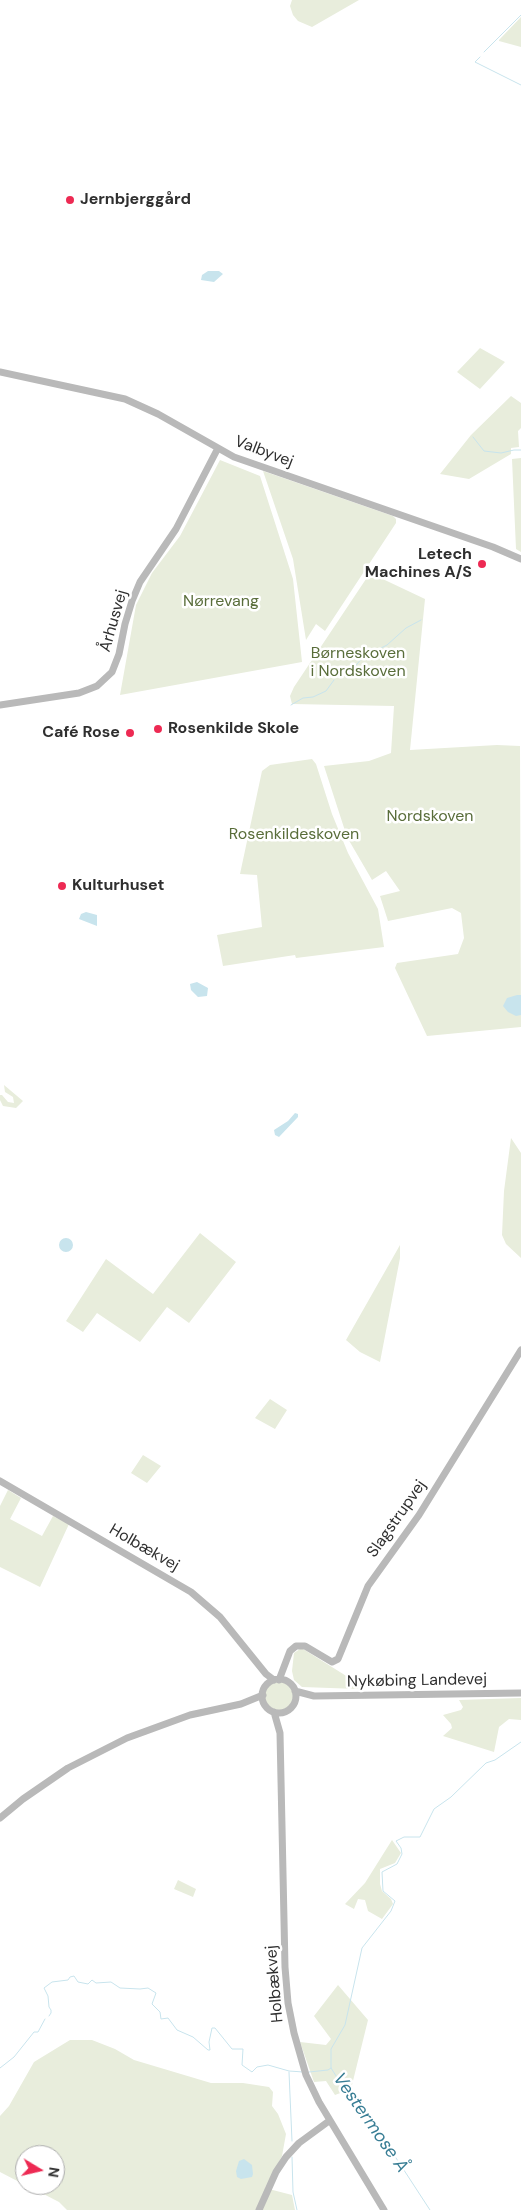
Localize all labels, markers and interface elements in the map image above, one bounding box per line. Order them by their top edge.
place label: Jernbjerggård [80,190,191,210]
marker: Jernbjerggård [64,194,76,206]
street label: Valbyvej [232,432,296,472]
place label: Letech Machines A/S [365,545,472,583]
marker: Letech Machines A/S [476,558,488,570]
street label: Århusvej [96,588,132,654]
park label: Nørrevang [183,592,259,612]
park label: Børneskoven i Nordskoven [310,644,406,682]
place label: Rosenkilde Skole [168,719,299,739]
place label: Café Rose [42,723,120,743]
marker: Rosenkilde Skole [152,723,164,735]
marker: Café Rose [124,727,136,739]
park label: Nordskoven [386,807,474,827]
park label: Rosenkildeskoven [229,825,359,845]
place label: Kulturhuset [72,876,164,896]
marker: Kulturhuset [56,880,68,892]
street label: Slagstrupvej [363,1477,431,1561]
street label: Holbækvej [106,1520,182,1576]
street label: Nykøbing Landevej [347,1670,487,1692]
street label: Holbækvej [262,1944,288,2024]
water label: Vestermose Å [328,2069,412,2177]
north arrow [15,2145,65,2195]
text: N [44,2166,64,2179]

